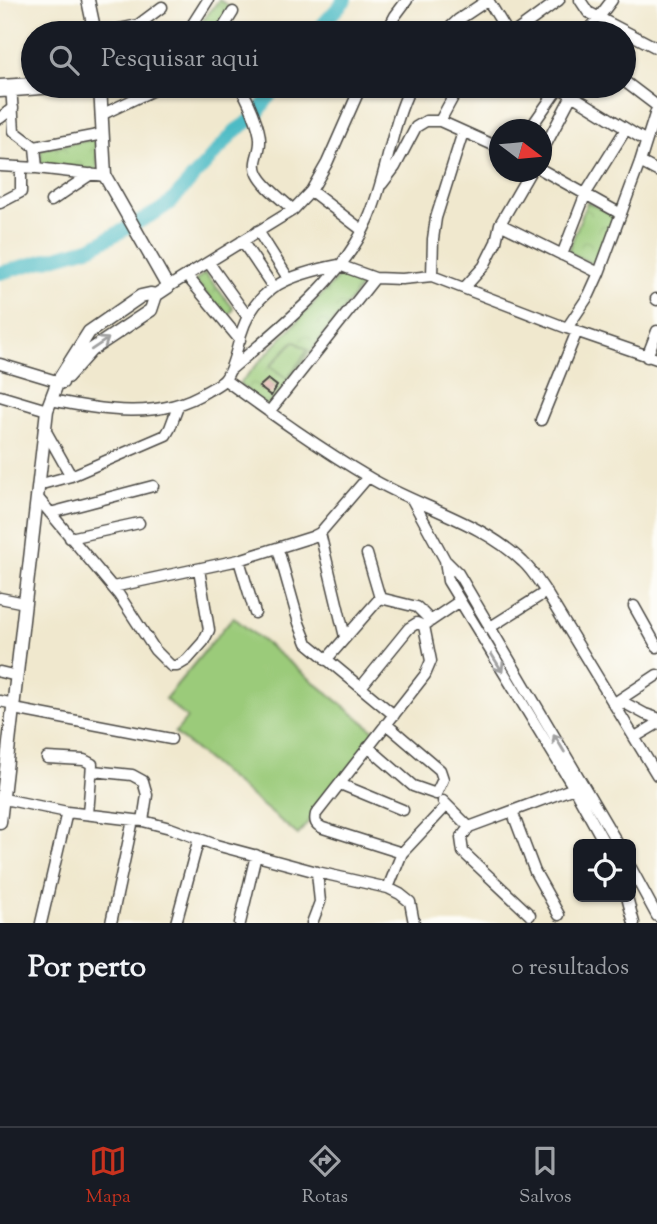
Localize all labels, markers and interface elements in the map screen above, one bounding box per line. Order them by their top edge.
search box [21,21,636,98]
icon: search [45,41,83,79]
text: Pesquisar aqui [101,41,259,78]
north arrow [489,119,552,182]
one-way arrow [90,337,109,351]
one-way arrow [490,653,504,673]
one-way arrow [552,733,566,753]
map controls [573,839,636,902]
button: locate [573,839,636,902]
text: Por perto [28,947,146,990]
text: 0 resultados [512,952,629,985]
tab: Mapa [86,1142,131,1211]
tab: Rotas [302,1142,348,1211]
tab: Salvos [519,1142,571,1211]

